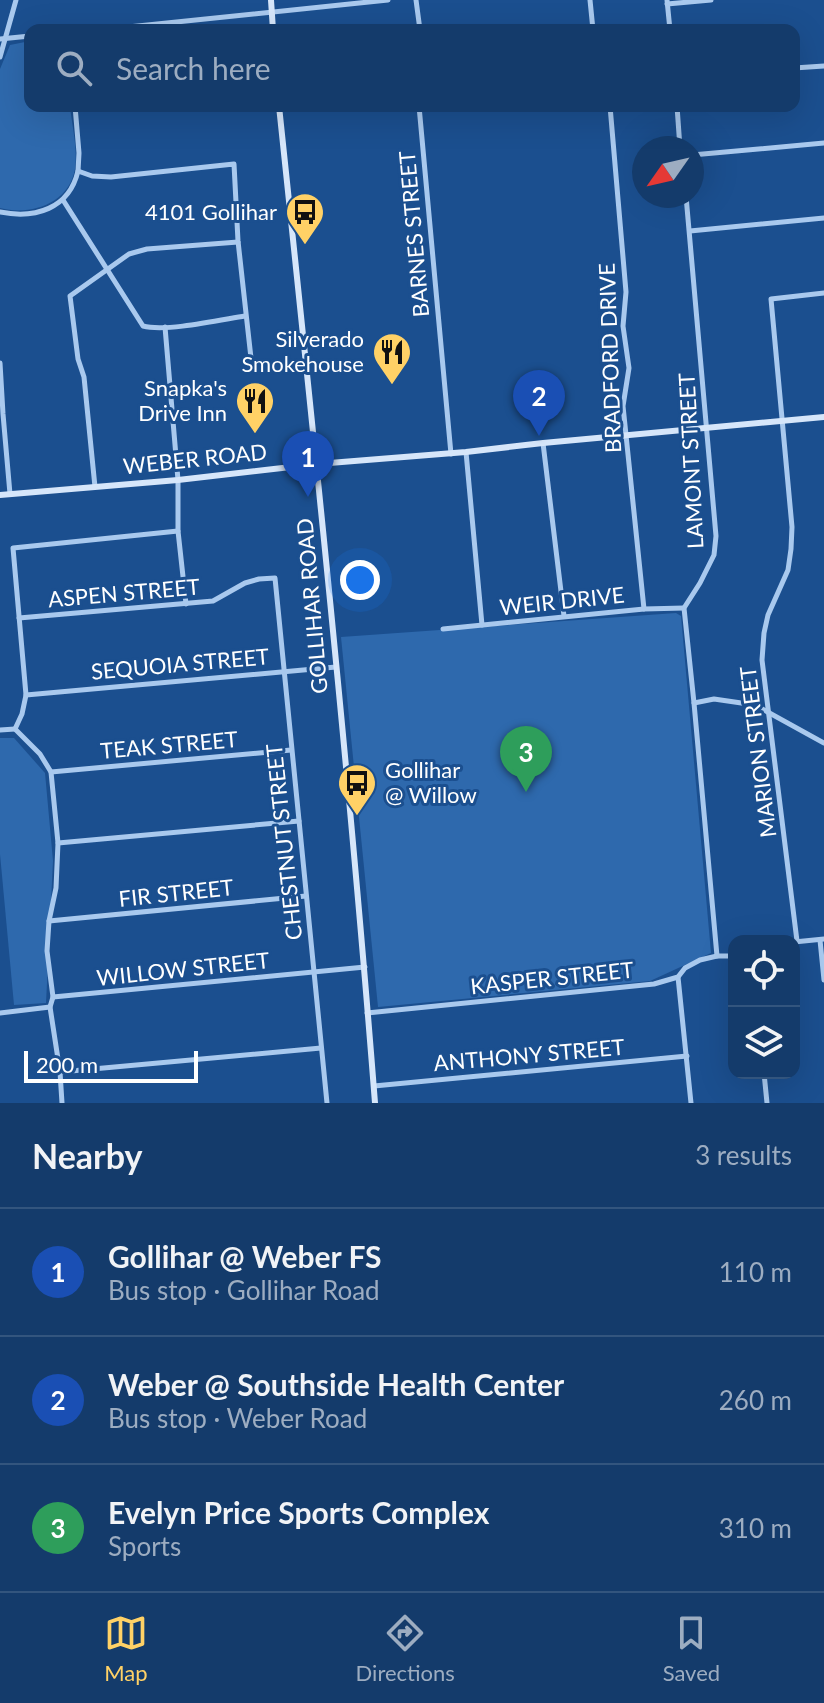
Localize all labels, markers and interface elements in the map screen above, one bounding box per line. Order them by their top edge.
search box [24,24,800,112]
icon: search [52,46,96,90]
text: Search here [116,50,271,86]
north arrow [632,136,704,208]
street label: BARNES STREET [393,150,434,318]
bus stop icon: 4101 Gollihar [284,191,326,246]
place label: 4101 Gollihar [145,198,277,225]
street label: BRADFORD DRIVE [593,263,626,453]
place label: Silverado Smokehouse [241,325,364,377]
restaurant icon: Silverado Smokehouse [371,331,413,386]
pin: 2 [513,370,565,436]
street label: LAMONT STREET [672,372,709,550]
place label: Snapka's Drive Inn [138,374,227,426]
restaurant icon: Snapka's Drive Inn [234,380,276,435]
pin: 1 [282,431,334,497]
street label: WEBER ROAD [122,438,268,479]
street label: GOLLIHAR ROAD [290,517,333,695]
your location [340,560,380,600]
street label: ASPEN STREET [47,572,201,613]
street label: WEIR DRIVE [498,581,626,620]
street label: SEQUOIA STREET [90,642,270,685]
street label: MARION STREET [734,665,781,839]
street label: TEAK STREET [99,725,239,764]
pin: 3 [500,726,552,792]
street label: CHESTNUT STREET [260,743,307,942]
place label: Gollihar @ Willow [385,756,477,808]
bus stop icon: Gollihar @ Willow [336,762,378,817]
street label: FIR STREET [117,873,235,912]
map controls [728,935,800,1079]
button: locate [728,935,800,1007]
street label: WILLOW STREET [95,946,271,991]
street label: KASPER STREET [469,956,635,999]
button: layers [728,1007,800,1079]
street label: ANTHONY STREET [432,1033,626,1076]
scale bar [24,1047,198,1083]
text: 200 m [36,1051,98,1078]
text: Nearby [32,1135,143,1176]
text: 3 results [695,1139,792,1171]
text: Gollihar @ Weber FS [108,1238,382,1274]
text: 1 [50,1256,66,1288]
text: 110 m [719,1256,792,1288]
text: Bus stop · Gollihar Road [108,1274,380,1306]
text: Weber @ Southside Health Center [108,1366,564,1402]
text: 2 [50,1384,66,1416]
text: 260 m [719,1384,792,1416]
text: Bus stop · Weber Road [108,1402,367,1434]
text: Evelyn Price Sports Complex [108,1494,489,1530]
text: 3 [50,1512,66,1544]
text: 310 m [719,1512,792,1544]
text: Sports [108,1530,181,1562]
tab: Map [104,1611,148,1686]
tab: Directions [356,1611,455,1686]
tab: Saved [663,1611,720,1686]

